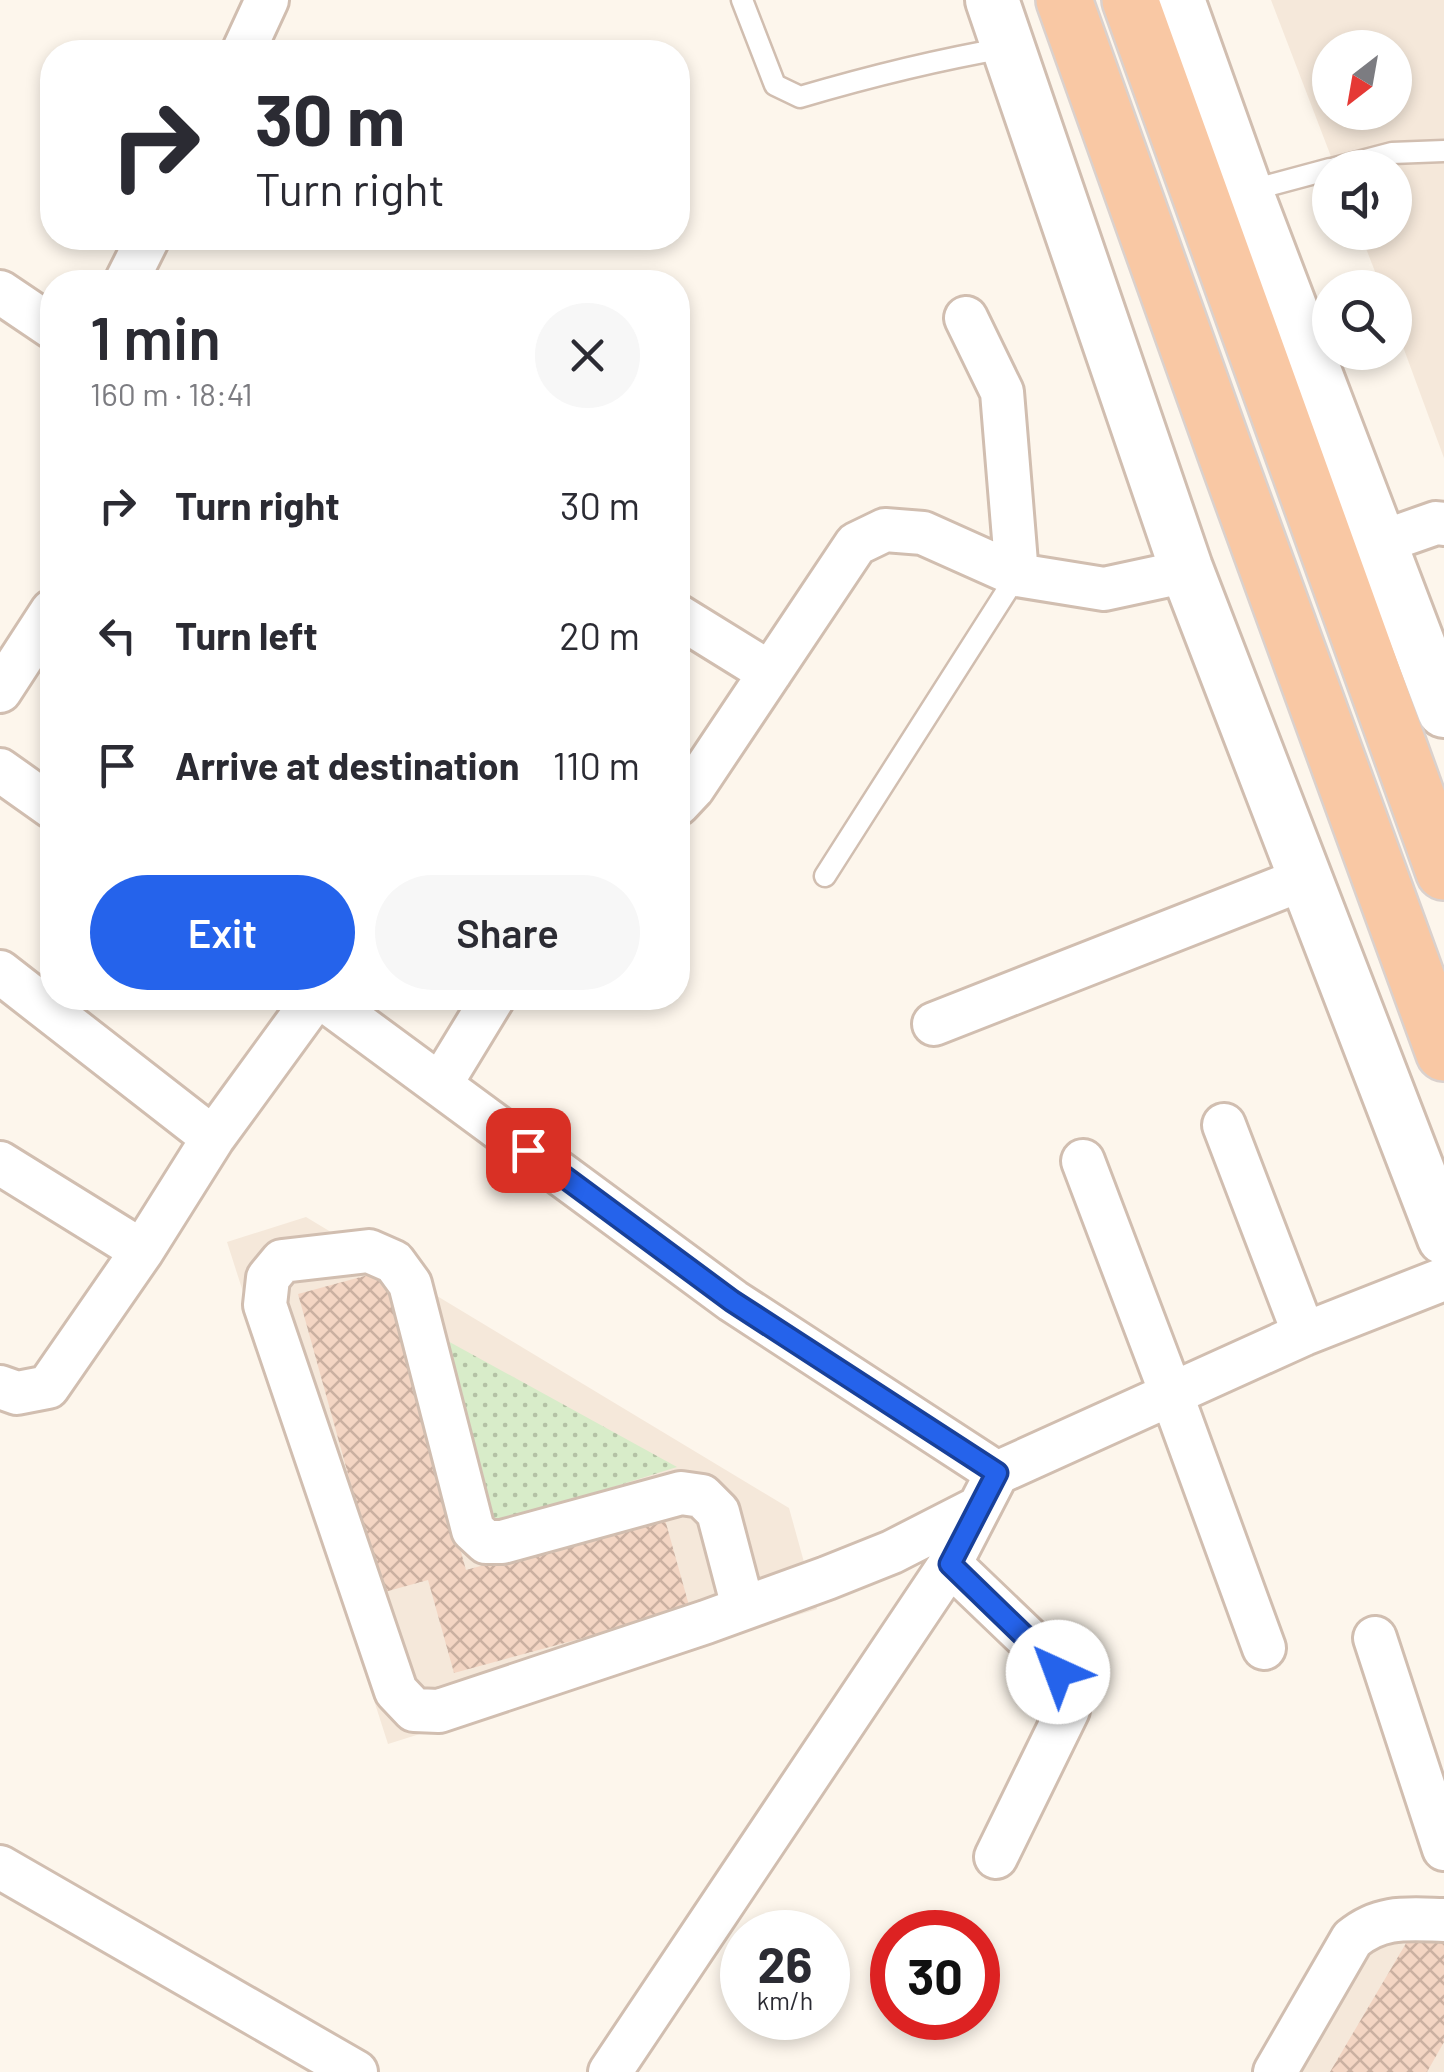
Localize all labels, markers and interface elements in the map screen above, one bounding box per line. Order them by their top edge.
north arrow [1312,30,1412,130]
map controls [1312,30,1412,370]
text: 30 m [255,76,405,160]
icon: right [90,80,220,210]
button: sound [1312,150,1412,250]
text: Turn right [255,161,445,215]
button: search [1312,270,1412,370]
text: 1 min [90,300,221,372]
button: close [535,303,640,408]
text: 160 m · 18:41 [90,374,253,412]
icon: right [90,478,145,533]
text: Turn right [175,482,340,528]
text: 30 m [560,482,640,528]
icon: left [90,608,145,663]
text: Turn left [175,612,318,658]
text: 20 m [559,612,640,658]
icon: arrive [90,738,145,793]
text: Arrive at destination [175,742,520,788]
text: 110 m [553,742,640,788]
button: Exit [90,875,355,990]
button: Share [375,875,640,990]
pin [486,1108,571,1193]
icon: arrive [501,1123,556,1178]
position arrow [1006,1620,1110,1724]
speed limit sign: 30 [870,1910,1000,2040]
text: 26 [758,1933,812,1993]
text: km/h [757,1985,813,2015]

